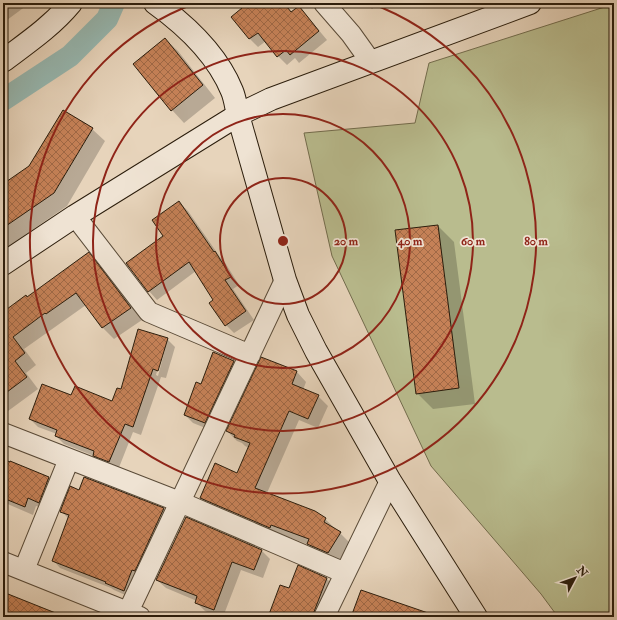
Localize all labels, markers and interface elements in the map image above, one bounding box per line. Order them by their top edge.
centre of rings [276,234,290,248]
text: 20 m [334,234,359,249]
text: 40 m [397,234,423,249]
text: 60 m [461,234,486,249]
text: 80 m [524,234,548,249]
north arrow [555,558,595,598]
text: N [573,563,591,581]

